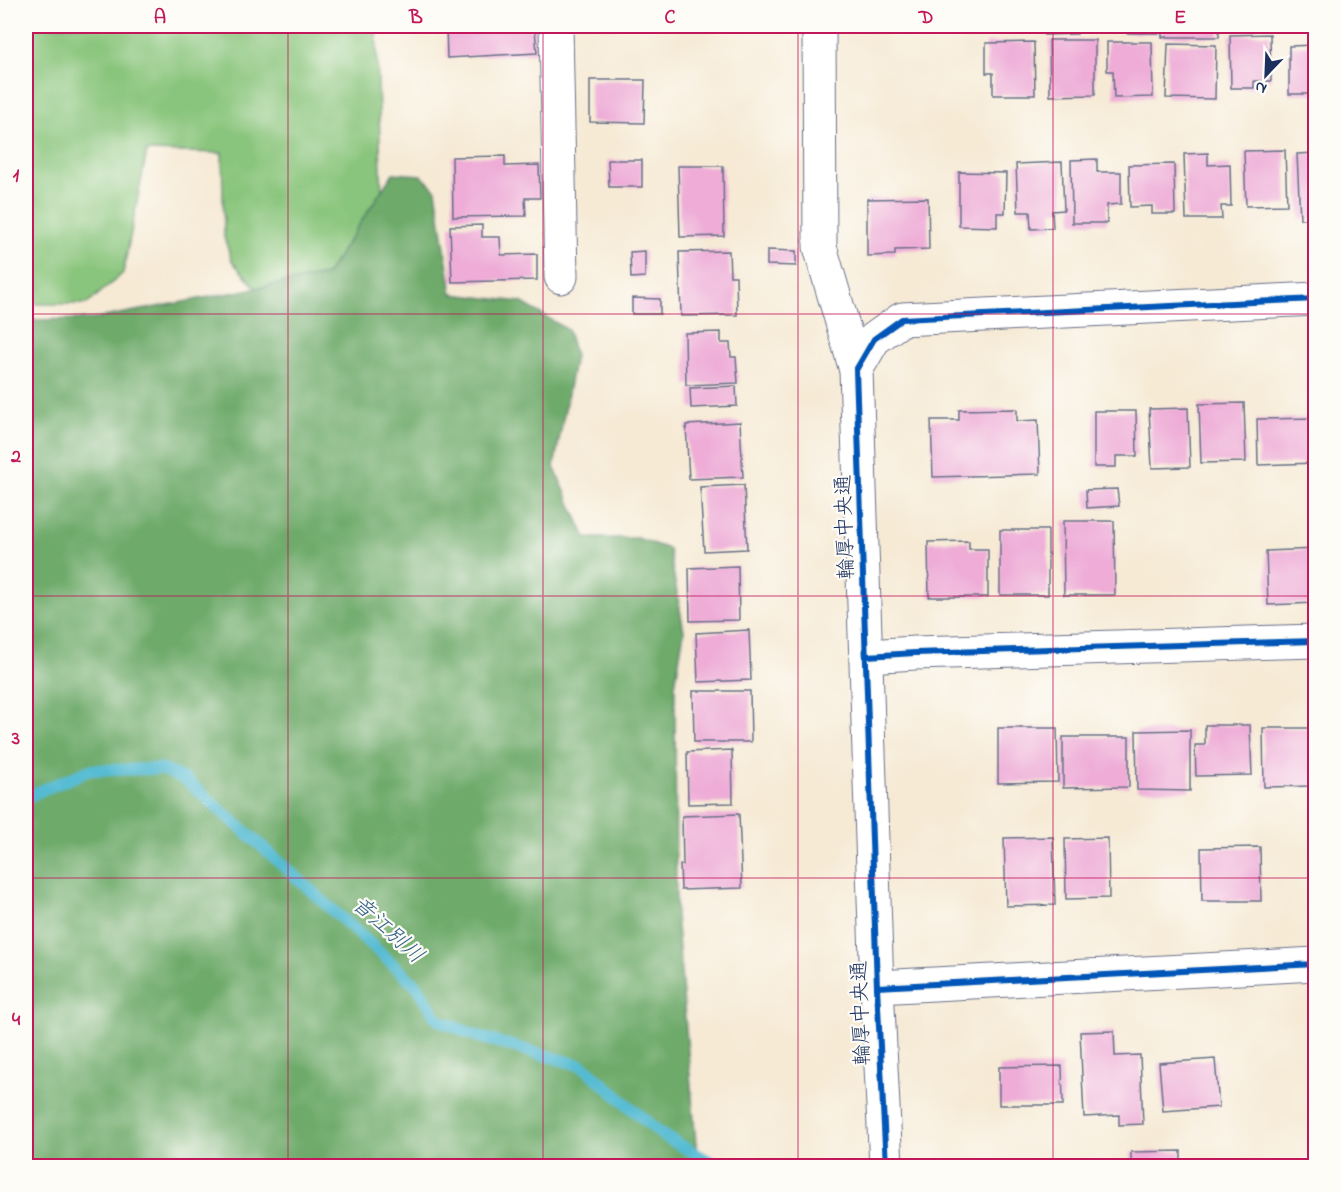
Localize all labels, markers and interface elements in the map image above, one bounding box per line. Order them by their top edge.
text: A [154,4,166,33]
text: B [408,4,423,33]
text: C [665,4,676,33]
text: D [918,4,933,33]
text: E [1174,4,1186,33]
north arrow [1236,45,1296,105]
text: N [1251,74,1271,100]
text: 1 [13,162,20,191]
text: 2 [10,443,21,472]
street label: 輪厚中央通 [829,474,863,580]
text: 3 [11,725,20,754]
water label: 音江別川 [344,890,430,972]
street label: 輪厚中央通 [845,960,879,1066]
text: 4 [12,1006,21,1035]

